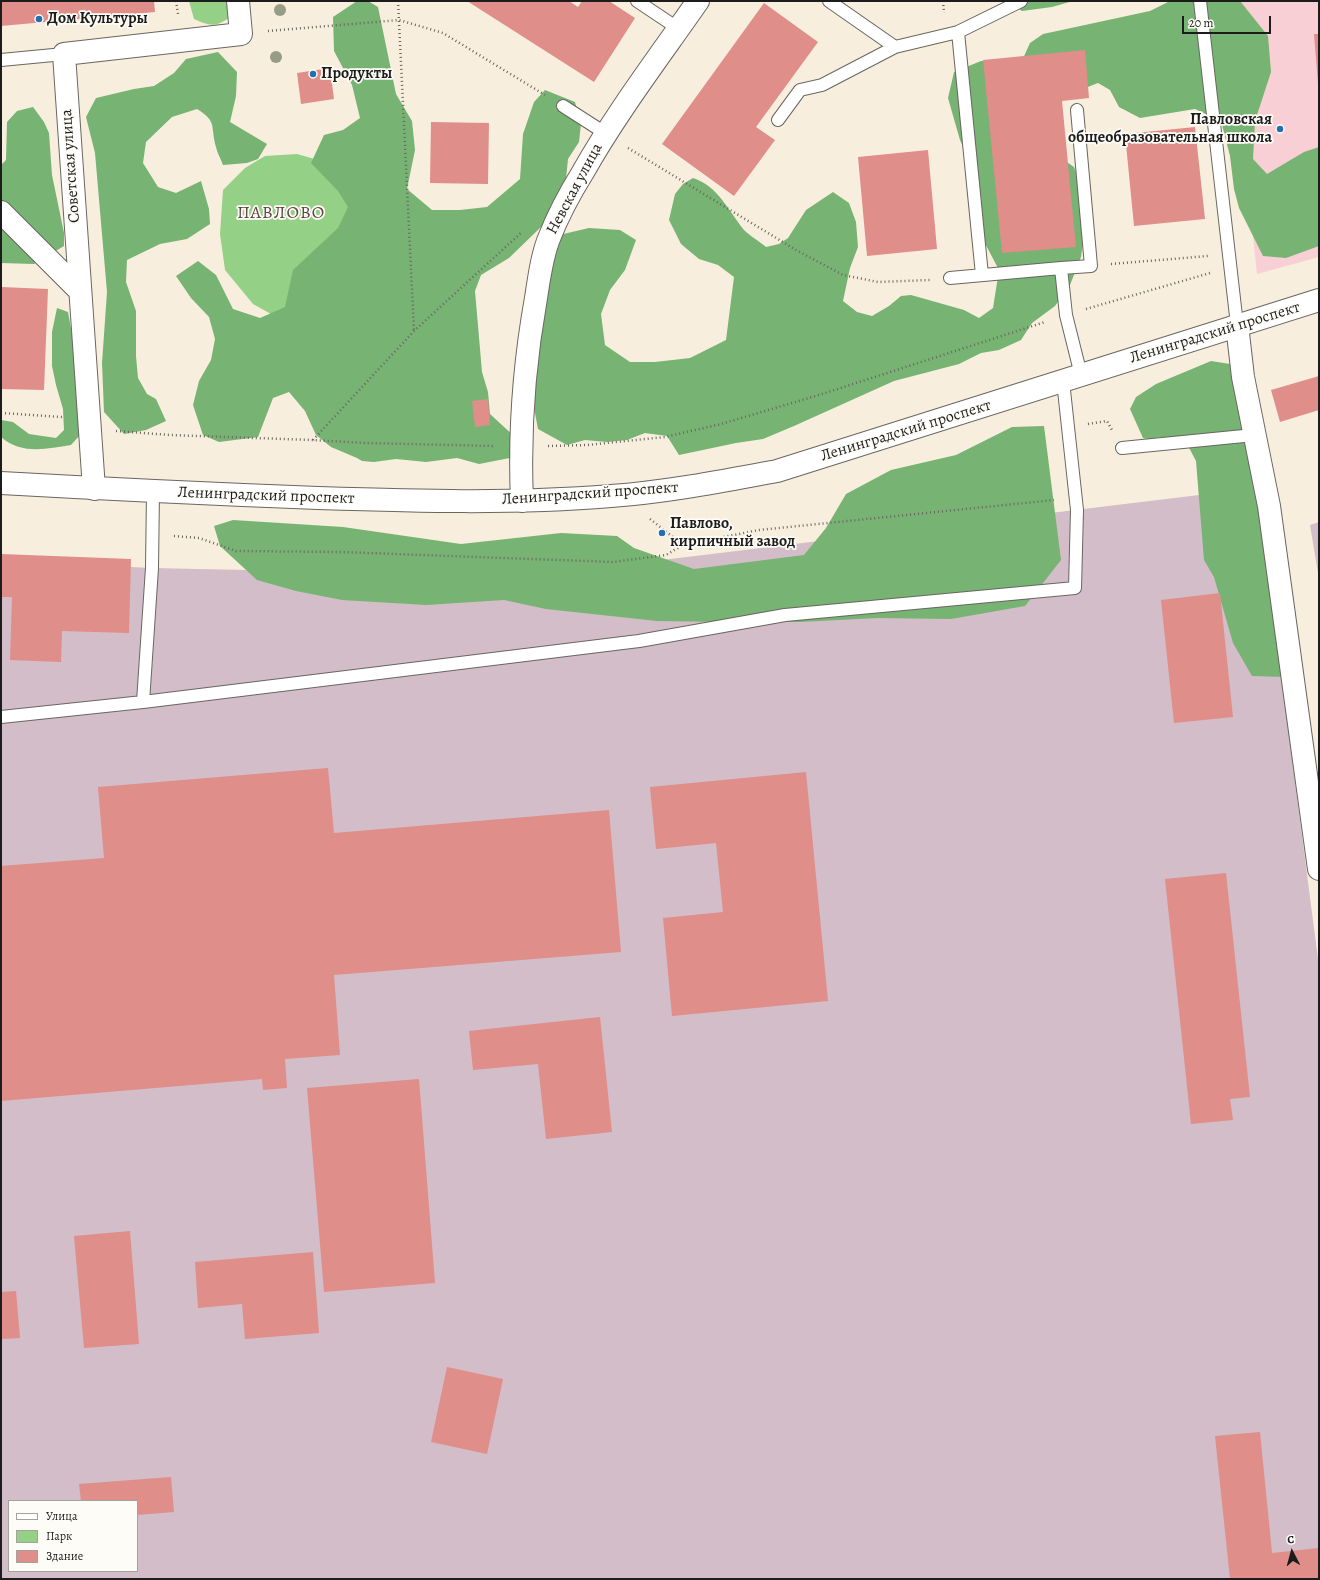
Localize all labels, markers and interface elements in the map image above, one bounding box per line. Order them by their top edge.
scale bar [1184,8,1273,34]
place label: Дом Культуры [47,9,148,29]
marker: Дом Культуры [34,14,44,24]
text: 20 m [1189,15,1213,31]
place label: Продукты [321,64,392,84]
marker: Продукты [308,69,318,79]
street label: Советская улица [57,109,85,223]
place label: Павловская общеобразовательная школа [1068,110,1272,148]
marker: Павловская общеобразовательная школа [1275,124,1285,134]
street label: Невская улица [543,140,607,238]
district label: ПАВЛОВО [237,203,325,225]
street label: Ленинградский проспект [1127,298,1303,368]
street label: Ленинградский проспект [818,396,994,466]
street label: Ленинградский проспект [501,478,679,510]
street label: Ленинградский проспект [177,483,355,509]
place label: Павлово, кирпичный завод [670,514,795,552]
marker: Павлово, кирпичный завод [657,528,667,538]
legend [8,1500,138,1572]
text: Улица [46,1508,77,1524]
text: Парк [46,1528,72,1544]
north arrow [1272,1532,1312,1572]
text: С [1287,1532,1295,1547]
text: Здание [46,1548,83,1564]

